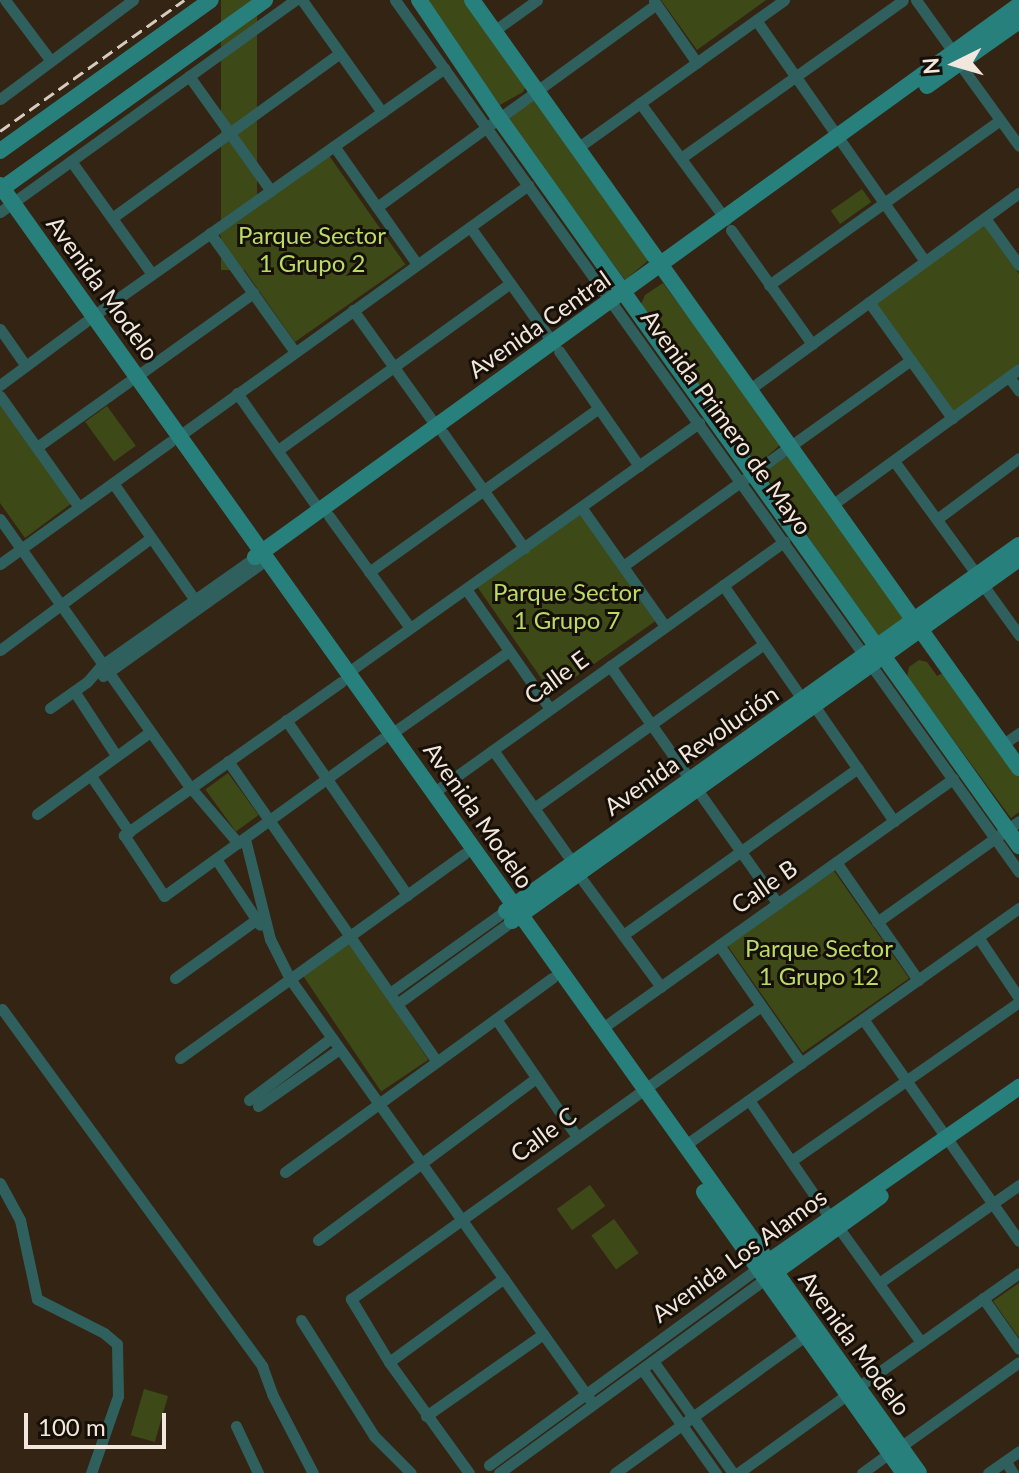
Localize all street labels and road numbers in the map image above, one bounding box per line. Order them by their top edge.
street label: Avenida Modelo [41,210,165,366]
street label: Avenida Central [462,264,616,384]
street label: Avenida Primero de Mayo [636,304,818,540]
street label: Calle E [518,644,594,710]
street label: Avenida Revolución [598,679,784,821]
street label: Avenida Modelo [418,736,540,894]
street label: Calle B [726,853,802,919]
street label: Calle C [505,1101,581,1167]
street label: Avenida Los Alamos [646,1182,832,1328]
street label: Avenida Modelo [793,1265,917,1421]

